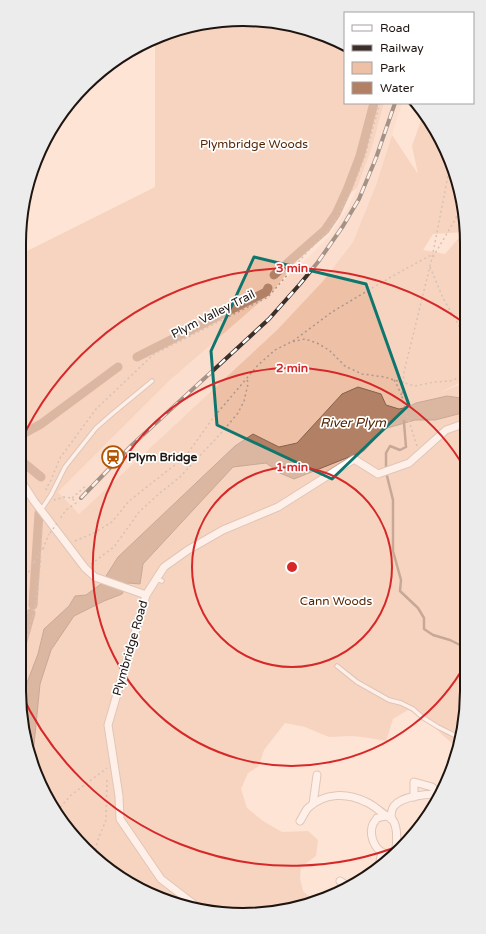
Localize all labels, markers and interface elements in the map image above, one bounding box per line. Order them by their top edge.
legend [344,12,474,104]
text: Road [380,21,410,35]
text: Railway [380,41,424,55]
text: Park [380,61,406,75]
text: Water [380,81,415,95]
park label: Plymbridge Woods [200,137,308,151]
text: 3 min [276,261,308,275]
street label: Plym Valley Trail [169,287,257,341]
text: 2 min [276,361,308,375]
water label: River Plym [320,415,387,431]
station icon: Plym Bridge [100,444,126,470]
place label: Plym Bridge [128,450,198,465]
text: 1 min [276,460,308,474]
centre of rings [285,560,299,574]
park label: Cann Woods [300,594,372,608]
street label: Plymbridge Road [110,599,150,697]

